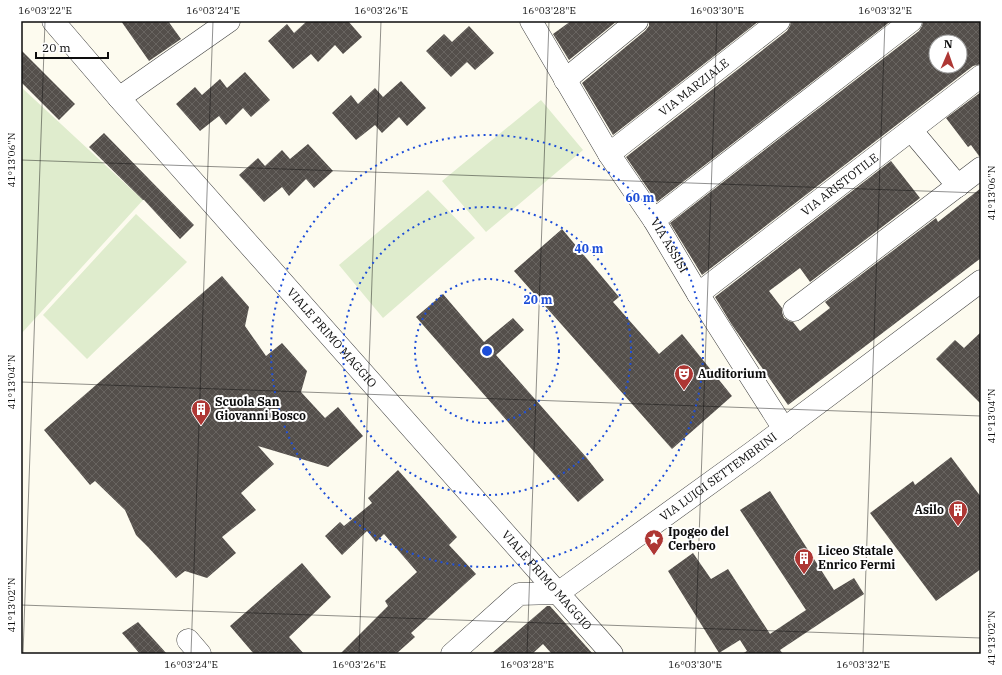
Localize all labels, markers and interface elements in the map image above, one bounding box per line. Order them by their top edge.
text: 16°03'22"E [18,4,72,17]
text: 16°03'24"E [186,4,240,17]
text: 16°03'26"E [354,4,408,17]
text: 16°03'28"E [522,4,576,17]
text: 16°03'30"E [690,4,744,17]
text: 16°03'32"E [858,4,912,17]
scale bar [36,34,108,60]
north arrow [928,34,968,74]
text: N [944,37,953,51]
text: 20 m [42,40,71,55]
street label: VIA MARZIALE [656,55,732,119]
text: 41°13'06"N [5,132,18,188]
street label: VIA ARISTOTILE [798,150,881,219]
text: 41°13'06"N [985,165,998,221]
text: 60 m [626,190,655,205]
street label: VIA ASSISI [648,215,692,275]
text: 40 m [575,241,604,256]
street label: VIALE PRIMO MAGGIO [284,285,380,391]
text: 20 m [524,292,553,307]
centre of rings [480,344,494,358]
text: 41°13'04"N [5,354,18,410]
theatre icon: Auditorium [673,363,695,391]
place label: Auditorium [698,366,767,381]
text: 41°13'04"N [985,388,998,444]
place label: Scuola San Giovanni Bosco [215,394,306,423]
building icon: Scuola San Giovanni Bosco [190,398,212,426]
street label: VIA LUIGI SETTEMBRINI [657,429,780,524]
building icon: Asilo [947,499,969,527]
place label: Asilo [915,502,944,517]
place label: Ipogeo del Cerbero [668,524,729,553]
street label: VIALE PRIMO MAGGIO [499,527,595,633]
place icon: Ipogeo del Cerbero [643,528,665,556]
place label: Liceo Statale Enrico Fermi [818,543,895,572]
building icon: Liceo Statale Enrico Fermi [793,547,815,575]
text: 41°13'02"N [5,577,18,633]
text: 41°13'02"N [985,610,998,666]
text: 16°03'24"E [164,658,218,671]
text: 16°03'26"E [332,658,386,671]
text: 16°03'28"E [500,658,554,671]
text: 16°03'30"E [668,658,722,671]
text: 16°03'32"E [836,658,890,671]

